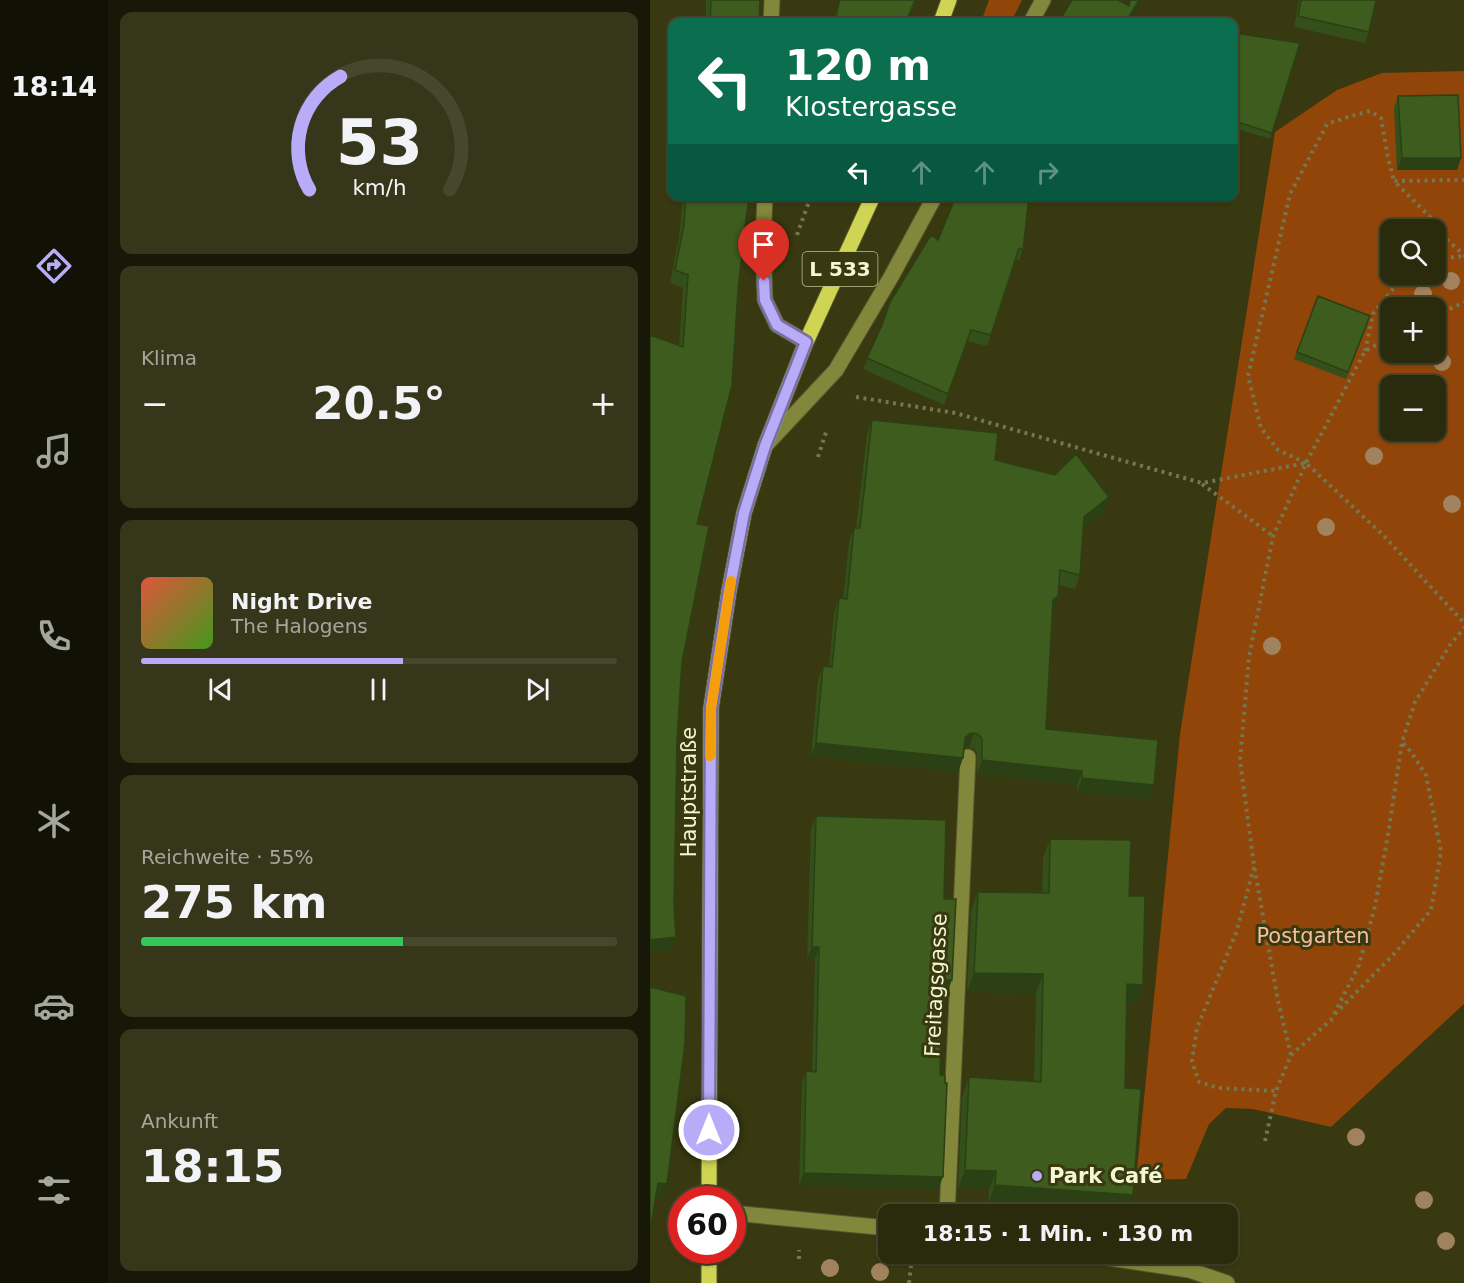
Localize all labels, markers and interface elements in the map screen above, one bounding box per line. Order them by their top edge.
text: 120 m [785,41,931,90]
icon: left [686,42,764,120]
text: 18:14 [11,71,97,102]
text: Klostergasse [785,91,957,122]
text: 53 [336,106,422,179]
icon: left [842,156,875,189]
icon: ahead [905,156,938,189]
icon: ahead [968,156,1001,189]
icon: right [1031,156,1064,189]
text: km/h [352,175,406,200]
pin [738,219,789,281]
map controls [1380,219,1446,441]
button: search [1380,219,1446,285]
icon: arrive [747,228,780,261]
icon: directions [33,245,75,287]
road number: L 533 [802,252,878,286]
button: + [1380,297,1446,363]
text: Klima [141,346,197,370]
button: − [1380,375,1446,441]
text: 20.5° [312,377,446,430]
text: − [141,384,169,423]
text: + [589,384,617,423]
icon: music [33,430,75,472]
text: Night Drive [231,589,372,614]
text: The Halogens [231,614,368,638]
icon: phone [33,615,75,657]
icon: previous [204,673,237,706]
icon: pause [362,673,395,706]
icon: next [521,673,554,706]
street label: Hauptstraße [677,727,701,857]
icon: climate [33,800,75,842]
text: Reichweite · 55% [141,845,313,869]
text: 275 km [141,876,327,929]
street label: Freitagsgasse [920,913,952,1057]
park label: Postgarten [1256,924,1370,948]
icon: car [33,985,75,1027]
position arrow [677,1098,741,1162]
text: Ankunft [141,1109,218,1133]
text: 18:15 [141,1140,284,1193]
place label: Park Café [1049,1164,1163,1188]
icon: filters [33,1169,75,1211]
marker: Park Café [1030,1169,1044,1183]
speed limit sign: 60 [668,1186,746,1264]
text: 18:15 · 1 Min. · 130 m [923,1221,1193,1246]

